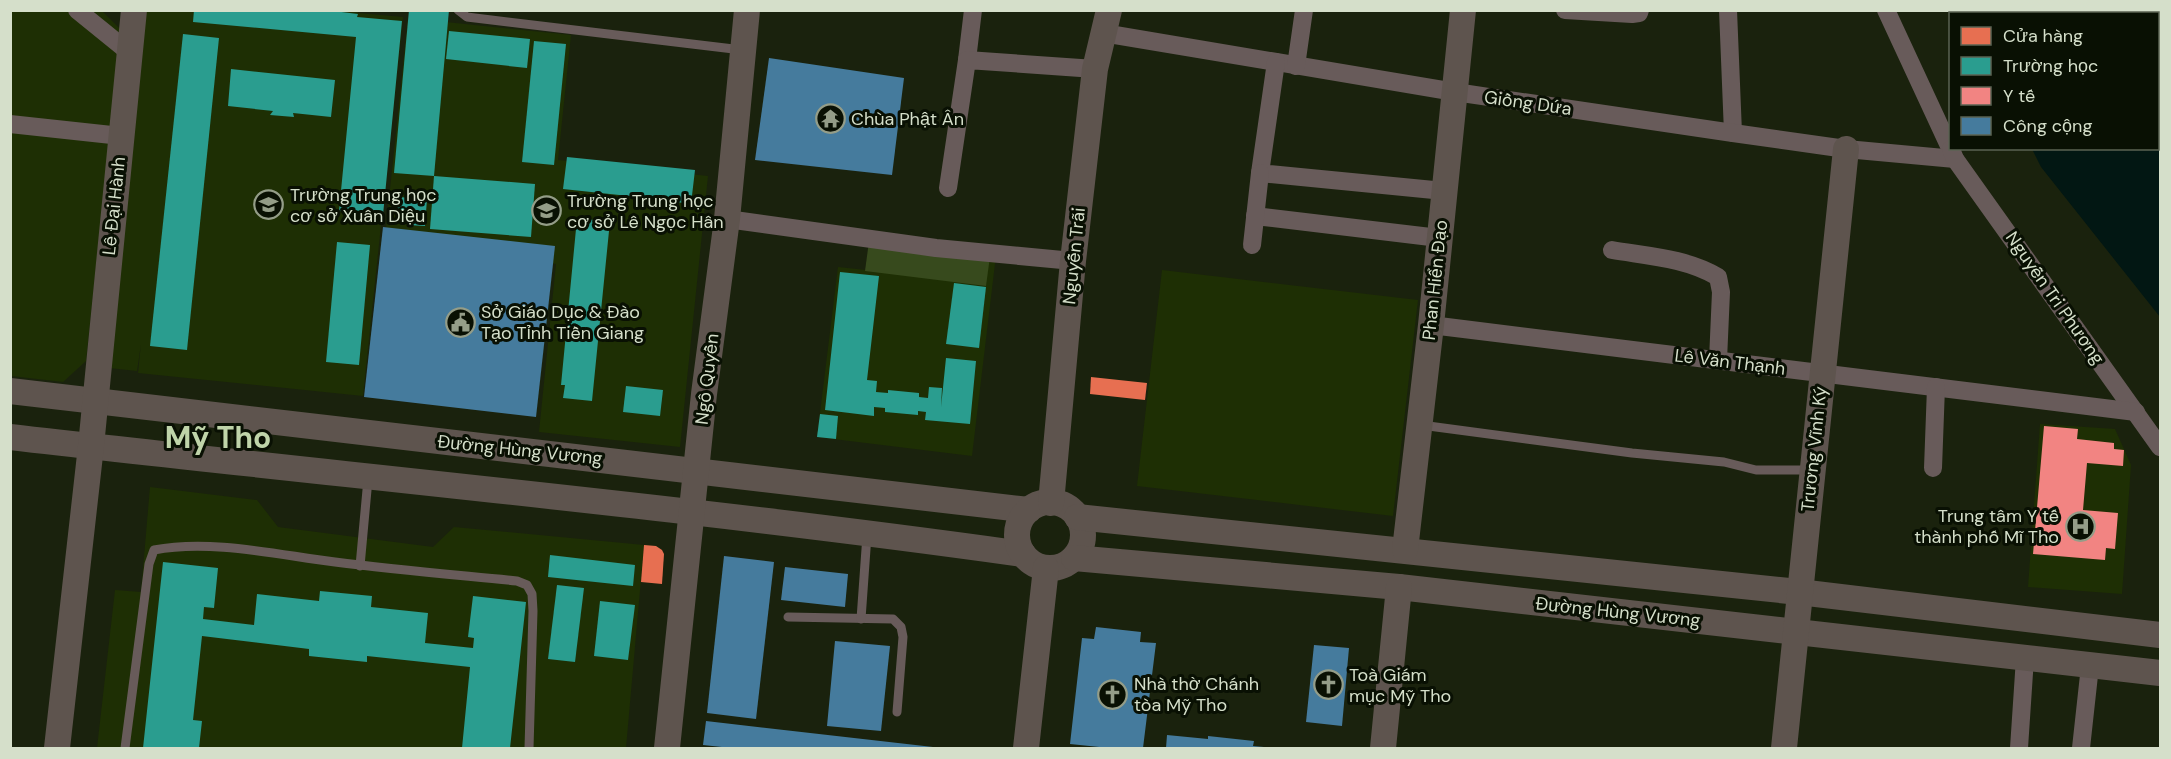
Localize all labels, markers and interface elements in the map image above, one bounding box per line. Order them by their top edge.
legend [1949,12,2159,150]
text: Cửa hàng [2003,24,2083,48]
text: Trường học [2003,54,2098,78]
text: Y tế [2003,84,2035,108]
street label: Giồng Dứa [1483,85,1573,121]
temple icon: Chùa Phật Ân [814,103,846,135]
place label: Chùa Phật Ân [851,107,964,131]
text: Công cộng [2003,114,2092,138]
street label: Lê Đại Hành [97,156,131,256]
place label: Trường Trung học cơ sở Xuân Diệu [290,183,437,228]
school or university icon: Trường Trung học cơ sở Xuân Diệu [253,189,285,221]
place label: Trường Trung học cơ sở Lê Ngọc Hân [567,189,724,234]
school or university icon: Trường Trung học cơ sở Lê Ngọc Hân [530,195,562,227]
street label: Nguyễn Trãi [1057,206,1091,306]
street label: Phan Hiển Đạo [1417,219,1453,341]
street label: Nguyễn Tri Phương [2000,227,2110,369]
place label: Sở Giáo Dục & Đào Tạo Tỉnh Tiền Giang [481,300,644,345]
public building icon: Sở Giáo Dục & Đào Tạo Tỉnh Tiền Giang [444,306,476,338]
street label: Ngô Quyền [690,332,724,426]
street label: Lê Văn Thạnh [1673,343,1787,381]
street label: Trương Vĩnh Ký [1795,385,1833,513]
district label: Mỹ Tho [165,418,271,457]
street label: Đường Hùng Vương [436,429,604,471]
place label: Trung tâm Y tế thành phố Mĩ Tho [1914,504,2059,549]
hospital icon: Trung tâm Y tế thành phố Mĩ Tho [2064,510,2096,542]
street label: Đường Hùng Vương [1534,591,1702,633]
place label: Toà Giám mục Mỹ Tho [1349,663,1451,708]
church icon: Toà Giám mục Mỹ Tho [1312,669,1344,701]
place label: Nhà thờ Chánh tòa Mỹ Tho [1134,672,1259,717]
church icon: Nhà thờ Chánh tòa Mỹ Tho [1097,678,1129,710]

